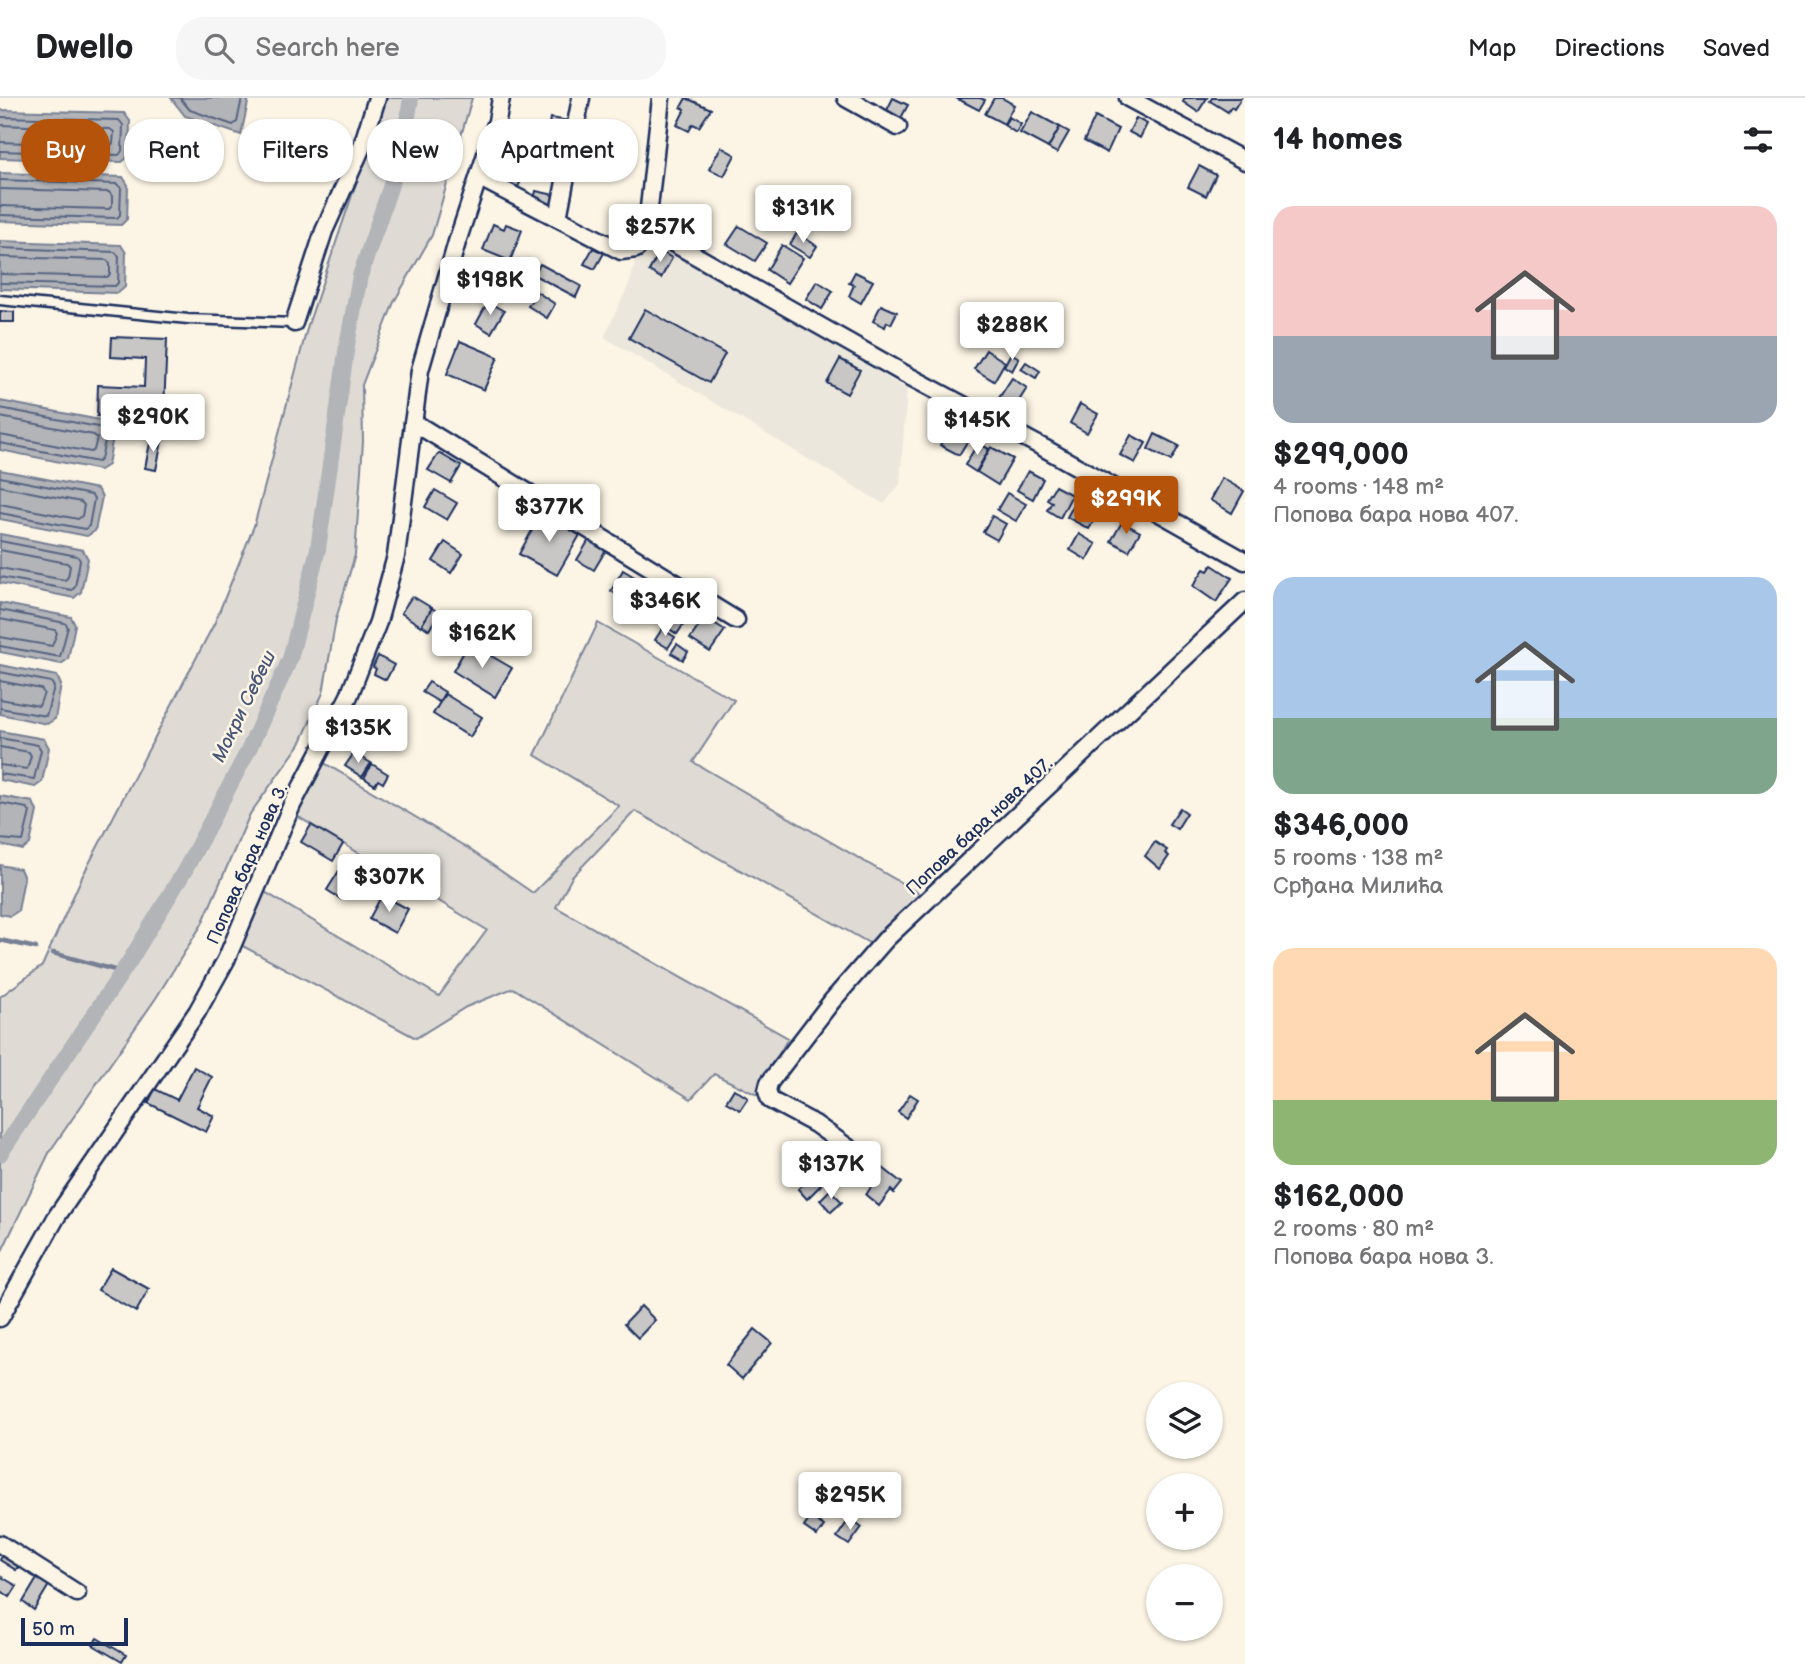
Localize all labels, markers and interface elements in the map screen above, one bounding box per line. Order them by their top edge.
search box [176,17,666,80]
text: Dwello [35,28,134,68]
icon: search [200,29,238,67]
text: Search here [256,33,400,64]
text: Map [1468,34,1516,63]
text: Directions [1554,34,1665,63]
text: Saved [1703,34,1770,63]
chip: Buy [21,119,110,182]
chip: Rent [124,119,224,182]
chip: Filters [238,119,353,182]
chip: New [367,119,463,182]
chip: Apartment [477,119,638,182]
icon: filters [1739,121,1777,159]
text: 14 homes [1273,122,1402,158]
pin: $131K [754,186,852,245]
text: $131K [771,194,835,222]
pin: $257K [611,204,709,264]
text: $257K [625,213,695,241]
icon: home [1462,252,1588,378]
pin: $198K [441,258,539,317]
text: $198K [456,266,524,294]
pin: $288K [963,302,1061,362]
text: $288K [976,311,1048,339]
pin: $290K [104,394,202,454]
pin: $145K [928,398,1026,457]
text: $290K [117,403,189,431]
text: $145K [943,406,1011,434]
text: $299,000 [1273,437,1409,473]
text: 4 rooms · 148 m² [1273,473,1444,501]
pin: $299K [1077,476,1175,536]
pin: $377K [500,484,598,544]
text: $299K [1090,485,1162,513]
text: $377K [514,493,584,521]
text: Попова бара нова 407. [1273,501,1519,529]
pin: $346K [616,578,714,638]
text: $346K [629,587,701,615]
pin: $162K [433,610,531,670]
text: $162K [448,619,516,647]
icon: home [1462,623,1588,749]
water label: Мокри Себеш [207,647,281,766]
pin: $135K [309,706,407,765]
text: $135K [324,714,392,742]
street label: Попова бара нова 407. [902,753,1057,900]
street label: Попова бара нова 3. [203,781,292,947]
text: $346,000 [1273,808,1409,844]
text: 5 rooms · 138 m² [1273,844,1443,872]
pin: $307K [340,854,438,914]
text: $307K [353,863,425,891]
text: Срђана Милића [1273,872,1443,900]
icon: home [1462,994,1588,1120]
pin: $137K [782,1142,880,1201]
text: $137K [798,1150,864,1178]
text: $162,000 [1273,1179,1404,1215]
text: 2 rooms · 80 m² [1273,1215,1434,1243]
text: Попова бара нова 3. [1273,1243,1494,1271]
map controls [1146,1382,1223,1641]
button: layers [1146,1382,1223,1459]
pin: $295K [801,1472,899,1532]
button: + [1146,1473,1223,1550]
text: $295K [814,1481,886,1509]
button: − [1146,1564,1223,1641]
scale bar [21,1615,128,1647]
text: 50 m [32,1618,75,1641]

